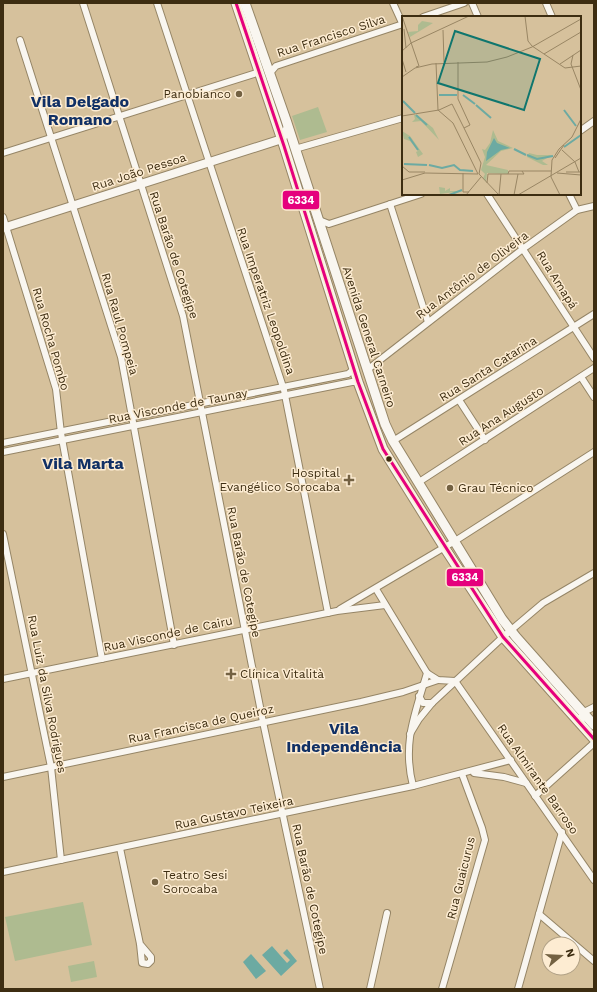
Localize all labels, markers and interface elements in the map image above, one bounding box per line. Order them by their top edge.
street label: Rua Francisco Silva [275,12,387,60]
inset map [402,16,581,195]
place label: Panobianco [163,87,231,101]
marker: Panobianco [234,89,244,99]
district label: Vila Delgado Romano [31,92,130,129]
street label: Rua João Pessoa [90,150,188,194]
street label: Rua Barão de Cotegipe [147,190,201,321]
line badge: 6334 [282,190,320,210]
text: 6334 [288,194,314,207]
street label: Rua Imperatriz Leopoldina [234,226,298,377]
street label: Rua Antônio de Oliveira [413,228,531,322]
street label: Rua Amapá [534,248,580,312]
street label: Avenida General Carneiro [340,265,398,409]
street label: Rua Raul Pompeia [99,271,141,377]
street label: Rua Rocha Pombo [30,286,72,392]
street label: Rua Santa Catarina [437,333,539,405]
street label: Rua Ana Augusto [456,383,546,449]
street label: Rua Visconde de Taunay [107,386,249,426]
district label: Vila Marta [42,454,124,473]
unlabelled marker [384,454,394,464]
place label: Hospital Evangélico Sorocaba [220,466,340,494]
marker: Hospital Evangélico Sorocaba [343,474,355,486]
place label: Grau Técnico [458,481,534,495]
marker: Grau Técnico [445,483,455,493]
street label: Rua Barão de Cotegipe [224,505,264,639]
line badge: 6334 [446,568,484,587]
text: 6334 [452,571,478,584]
street label: Rua Visconde de Cairu [102,613,234,655]
street label: Rua Luiz da Silva Rodrigues [25,614,69,774]
place label: Clínica Vitalità [240,667,324,681]
marker: Clínica Vitalità [225,668,237,680]
street label: Rua Francisca de Queiroz [127,702,275,746]
district label: Vila Independência [286,719,403,756]
street label: Rua Almirante Barroso [495,721,581,837]
street label: Rua Gustavo Teixeira [173,794,295,832]
street label: Rua Barão de Cotegipe [289,822,331,956]
street label: Rua Guaicurus [444,835,478,921]
place label: Teatro Sesi Sorocaba [163,868,228,896]
marker: Teatro Sesi Sorocaba [150,877,160,887]
north arrow [541,936,581,976]
text: N [563,947,577,959]

